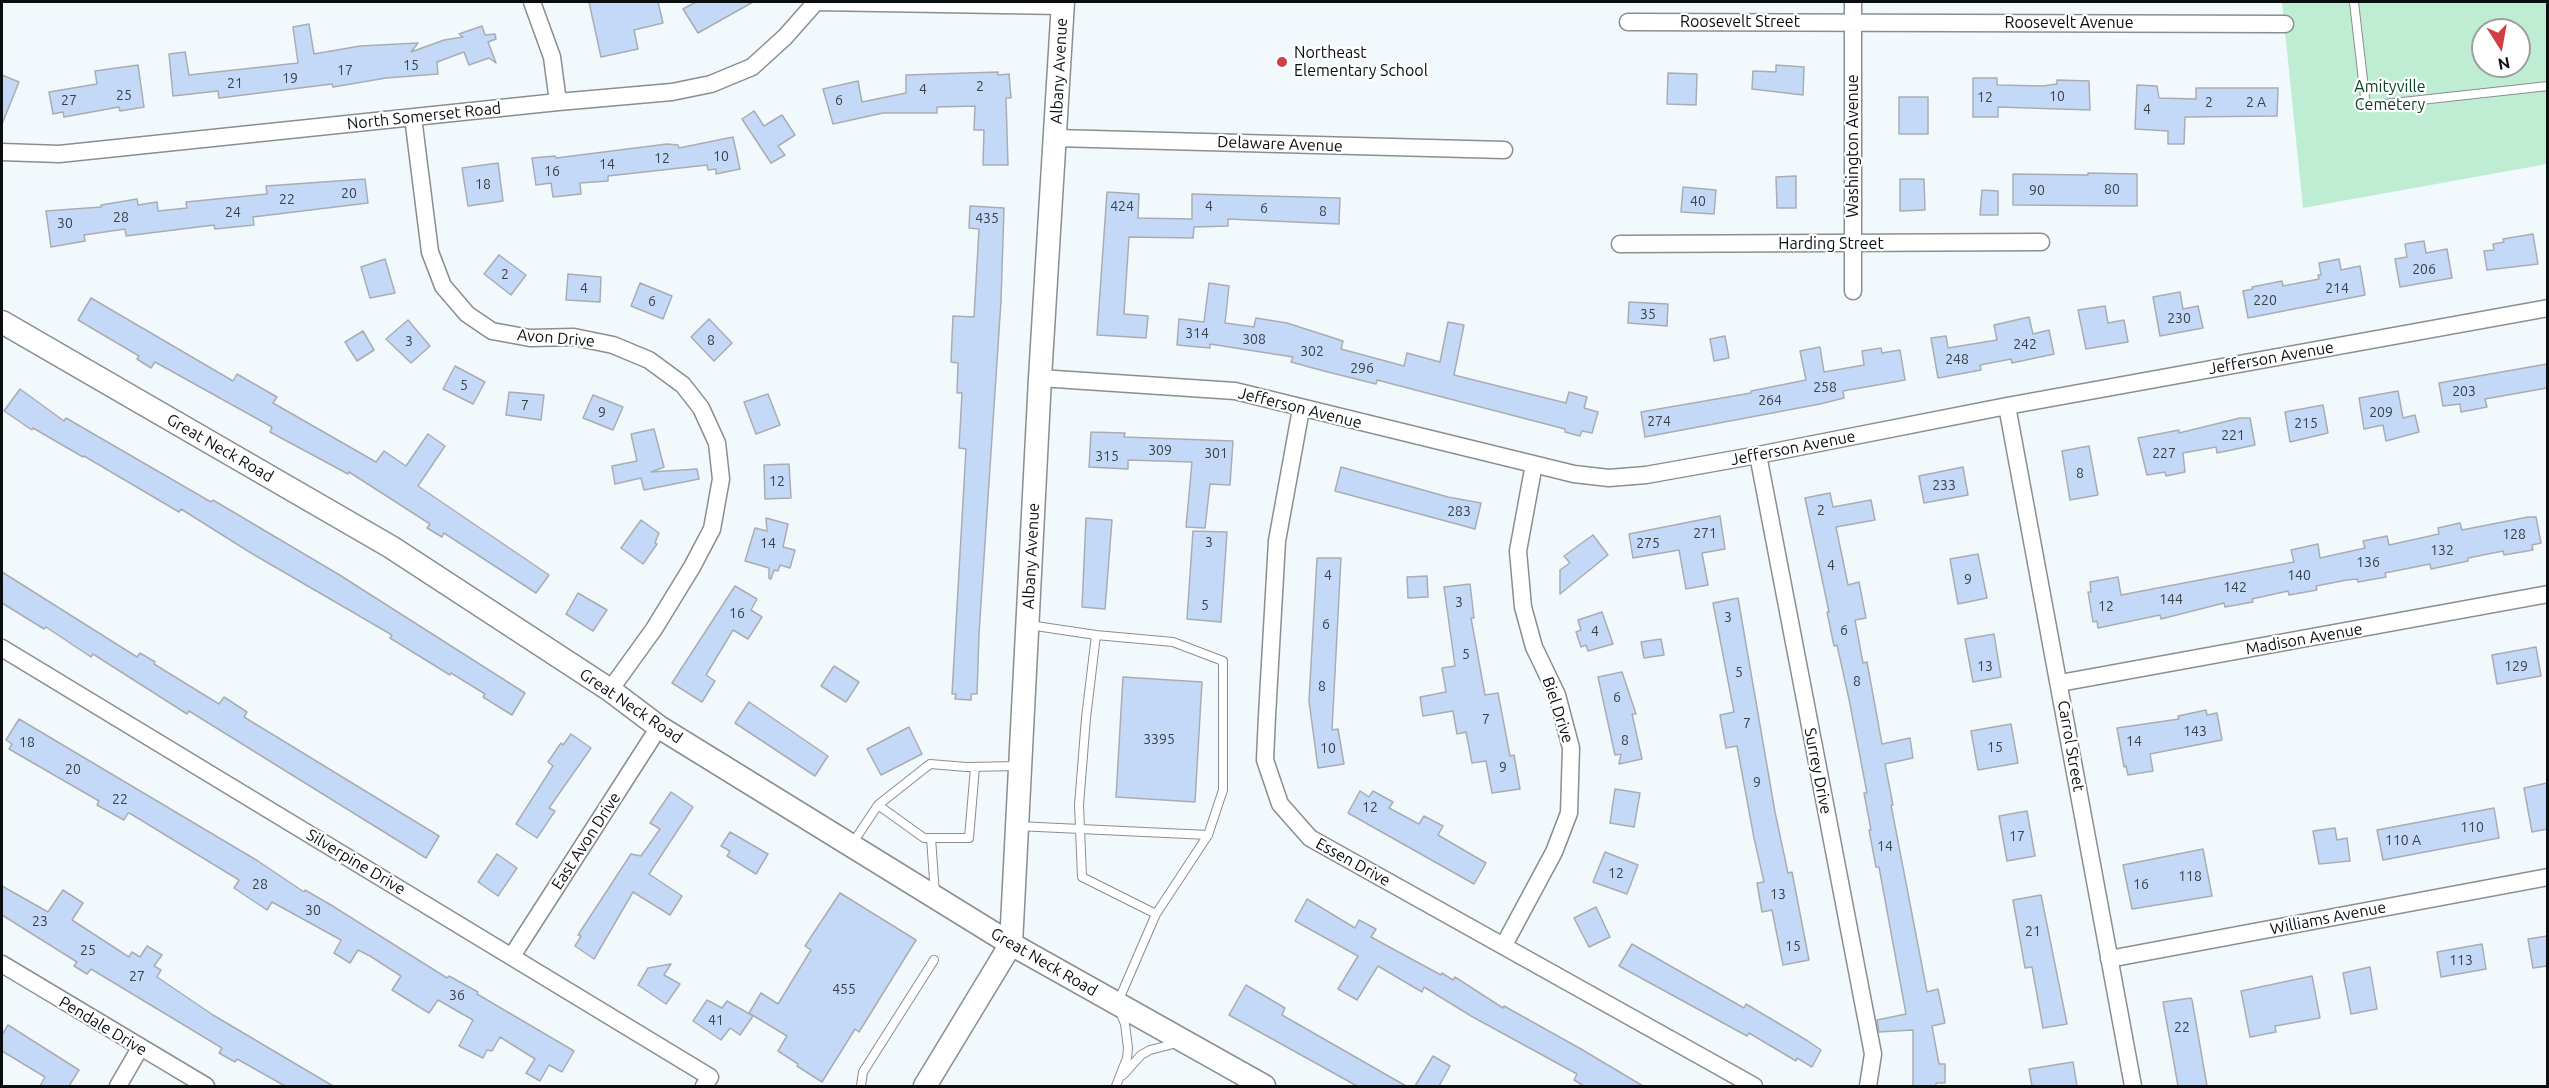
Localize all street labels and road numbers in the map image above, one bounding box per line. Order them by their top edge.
street label: Roosevelt Street [1680,12,1800,32]
street label: Roosevelt Avenue [2004,13,2134,33]
street label: Albany Avenue [1047,17,1071,125]
street label: Washington Avenue [1843,74,1863,218]
street label: North Somerset Road [346,98,502,134]
street label: Delaware Avenue [1217,132,1343,156]
street label: Harding Street [1778,234,1884,254]
street label: Avon Drive [516,325,596,351]
street label: Jefferson Avenue [2207,338,2335,378]
street label: Jefferson Avenue [1236,383,1364,433]
street label: Great Neck Road [163,410,277,486]
street label: Jefferson Avenue [1729,426,1857,470]
street label: Albany Avenue [1019,502,1043,610]
street label: Madison Avenue [2244,619,2364,659]
street label: Great Neck Road [576,664,686,748]
street label: Biel Drive [1538,674,1578,746]
street label: Carrol Street [2054,699,2088,793]
street label: Surrey Drive [1800,726,1836,816]
street label: East Avon Drive [547,789,625,893]
street label: Silverpine Drive [303,825,409,899]
street label: Essen Drive [1312,834,1394,890]
street label: Williams Avenue [2268,897,2388,939]
street label: Great Neck Road [987,924,1101,1000]
street label: Pendale Drive [55,992,151,1060]

